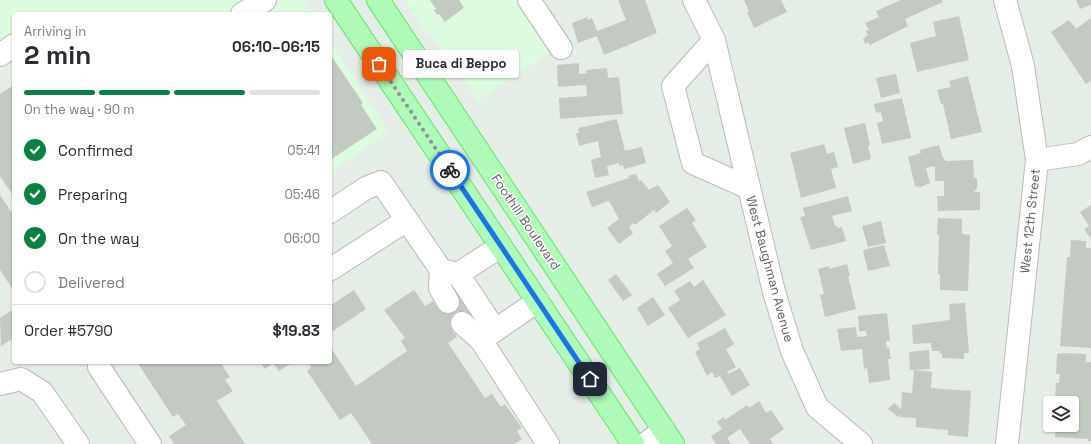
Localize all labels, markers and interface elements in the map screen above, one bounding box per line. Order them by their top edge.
text: Arriving in [24,23,86,40]
text: 06:10–06:15 [232,37,320,56]
text: 2 min [24,38,91,72]
pin [362,47,396,81]
callout: Buca di Beppo [403,50,519,78]
icon: bag [368,53,390,75]
text: Buca di Beppo [416,55,506,72]
text: On the way · 90 m [24,101,135,118]
icon: check [24,139,46,161]
text: Confirmed [58,141,133,160]
text: 05:41 [287,142,320,159]
courier [430,150,470,190]
icon: bike [439,159,461,181]
street label: West 12th Street [1016,168,1044,274]
street label: Foothill Boulevard [488,171,564,273]
icon: check [24,183,46,205]
text: Preparing [58,185,128,204]
text: 05:46 [285,186,320,203]
street label: West Baughman Avenue [742,194,798,344]
icon: check [24,227,46,249]
text: On the way [58,229,139,248]
text: 06:00 [284,230,320,247]
text: Delivered [58,273,125,292]
text: Order #5790 [24,321,113,340]
text: $19.83 [272,321,320,340]
pin [573,362,607,396]
icon: home [579,368,601,390]
map controls [1043,396,1079,432]
button: layers [1043,396,1079,432]

